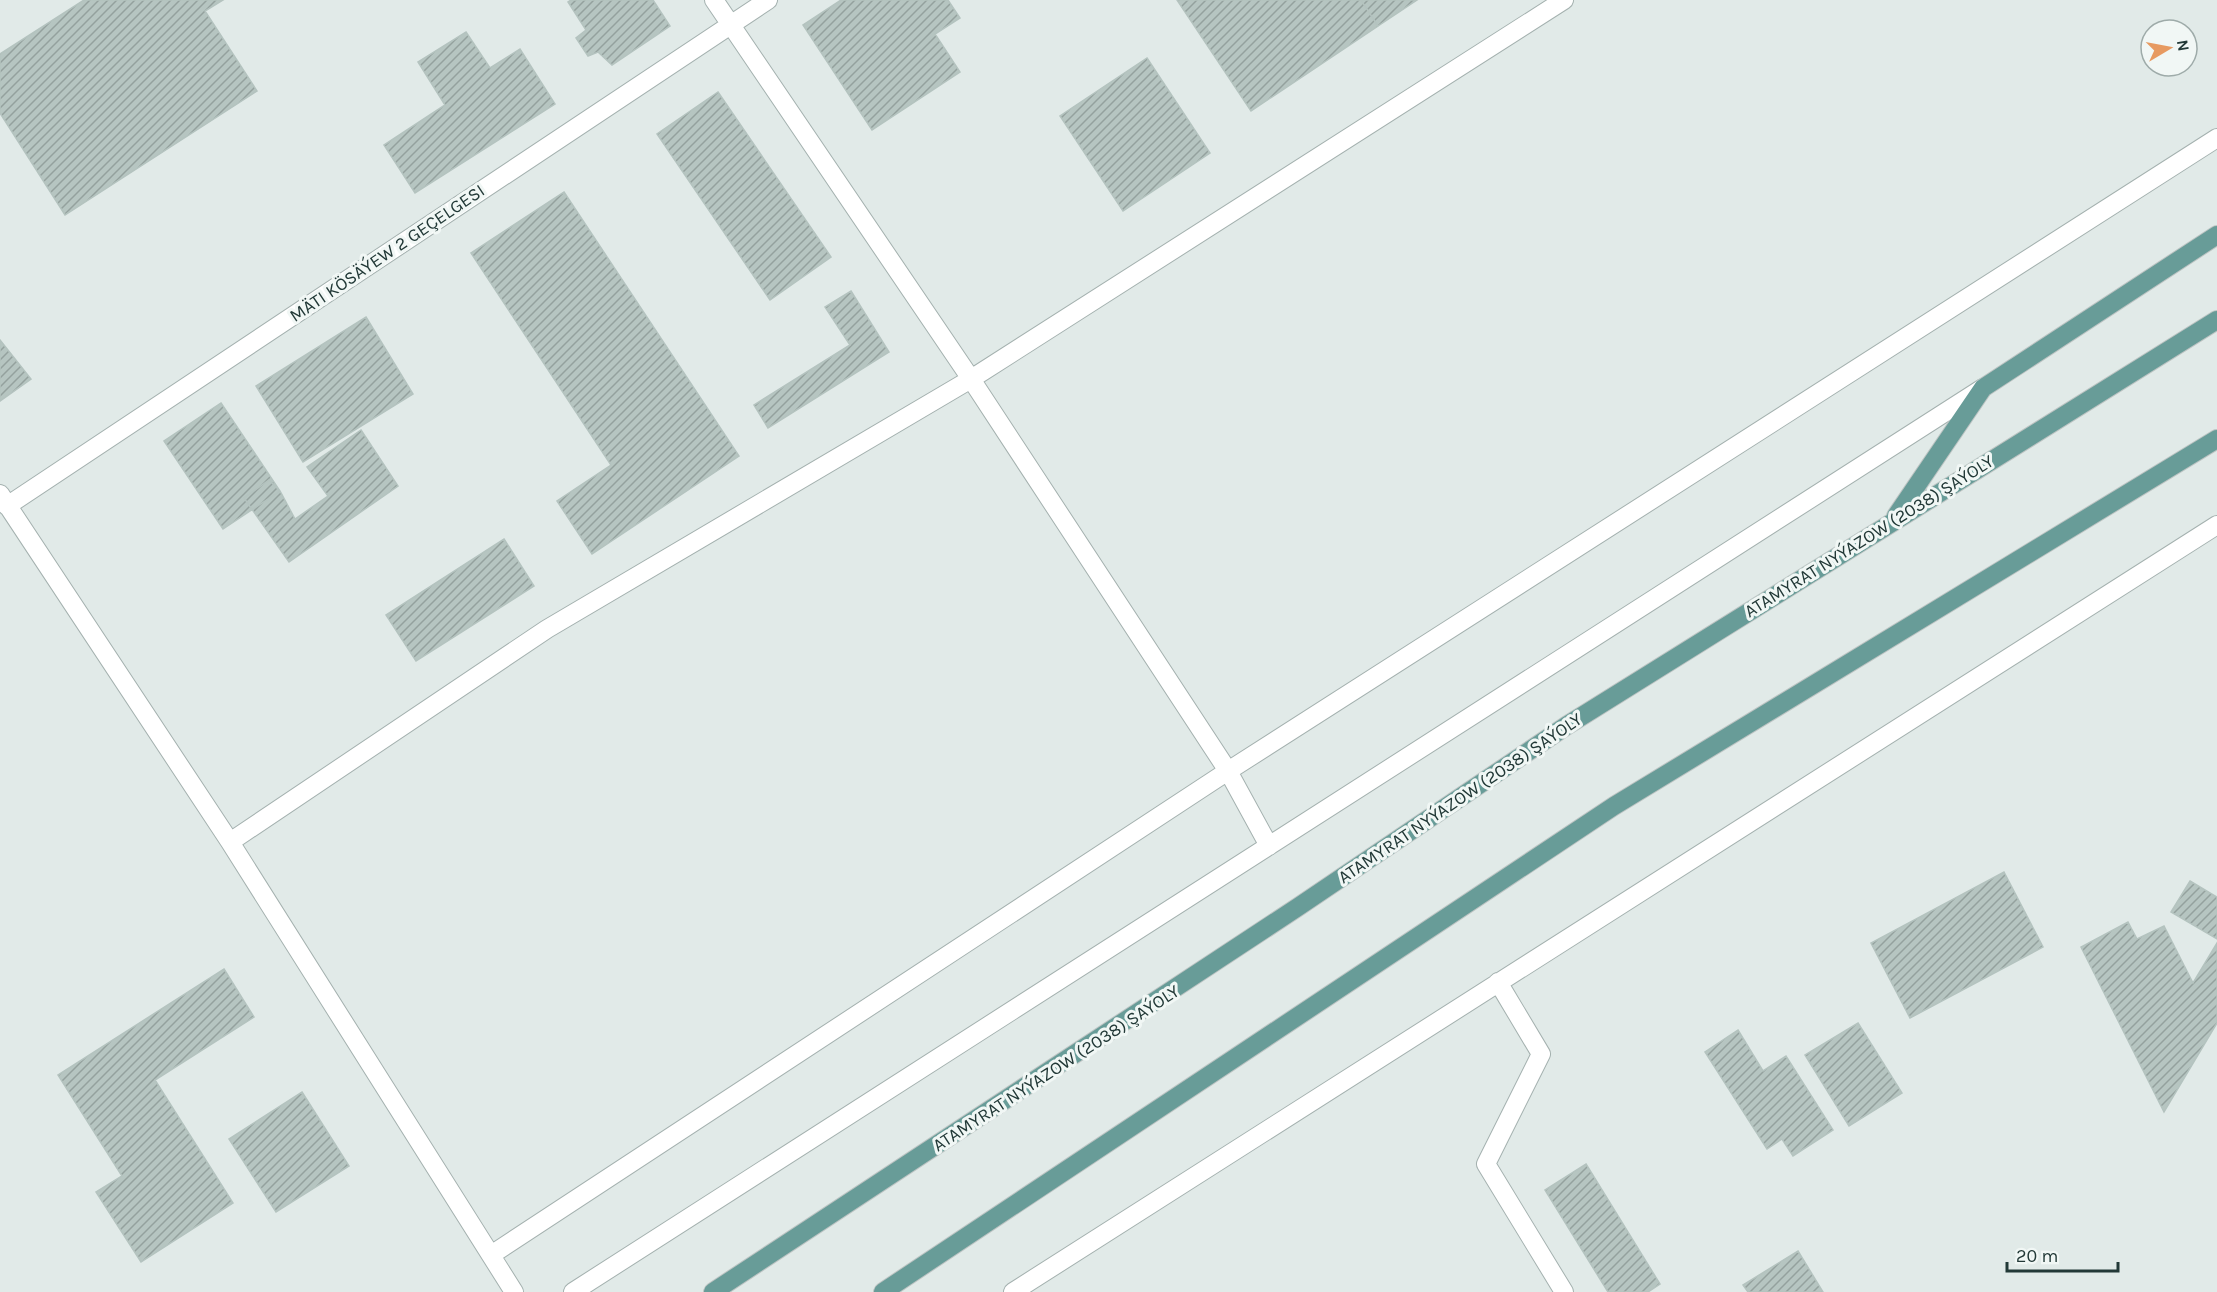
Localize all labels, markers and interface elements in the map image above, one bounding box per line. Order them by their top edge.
north arrow [2139,18,2199,78]
text: N [2173,38,2194,53]
street label: MÄTI KÖSÄÝEW 2 GEÇELGESI [285,179,489,327]
street label: ATAMYRAT NYÝAZOW (2038) ŞAÝOLY [1740,449,1998,622]
street label: ATAMYRAT NYÝAZOW (2038) ŞAÝOLY [1333,707,1586,888]
street label: ATAMYRAT NYÝAZOW (2038) ŞAÝOLY [928,979,1184,1156]
scale bar [2007,1235,2118,1273]
text: 20 m [2016,1245,2058,1267]

